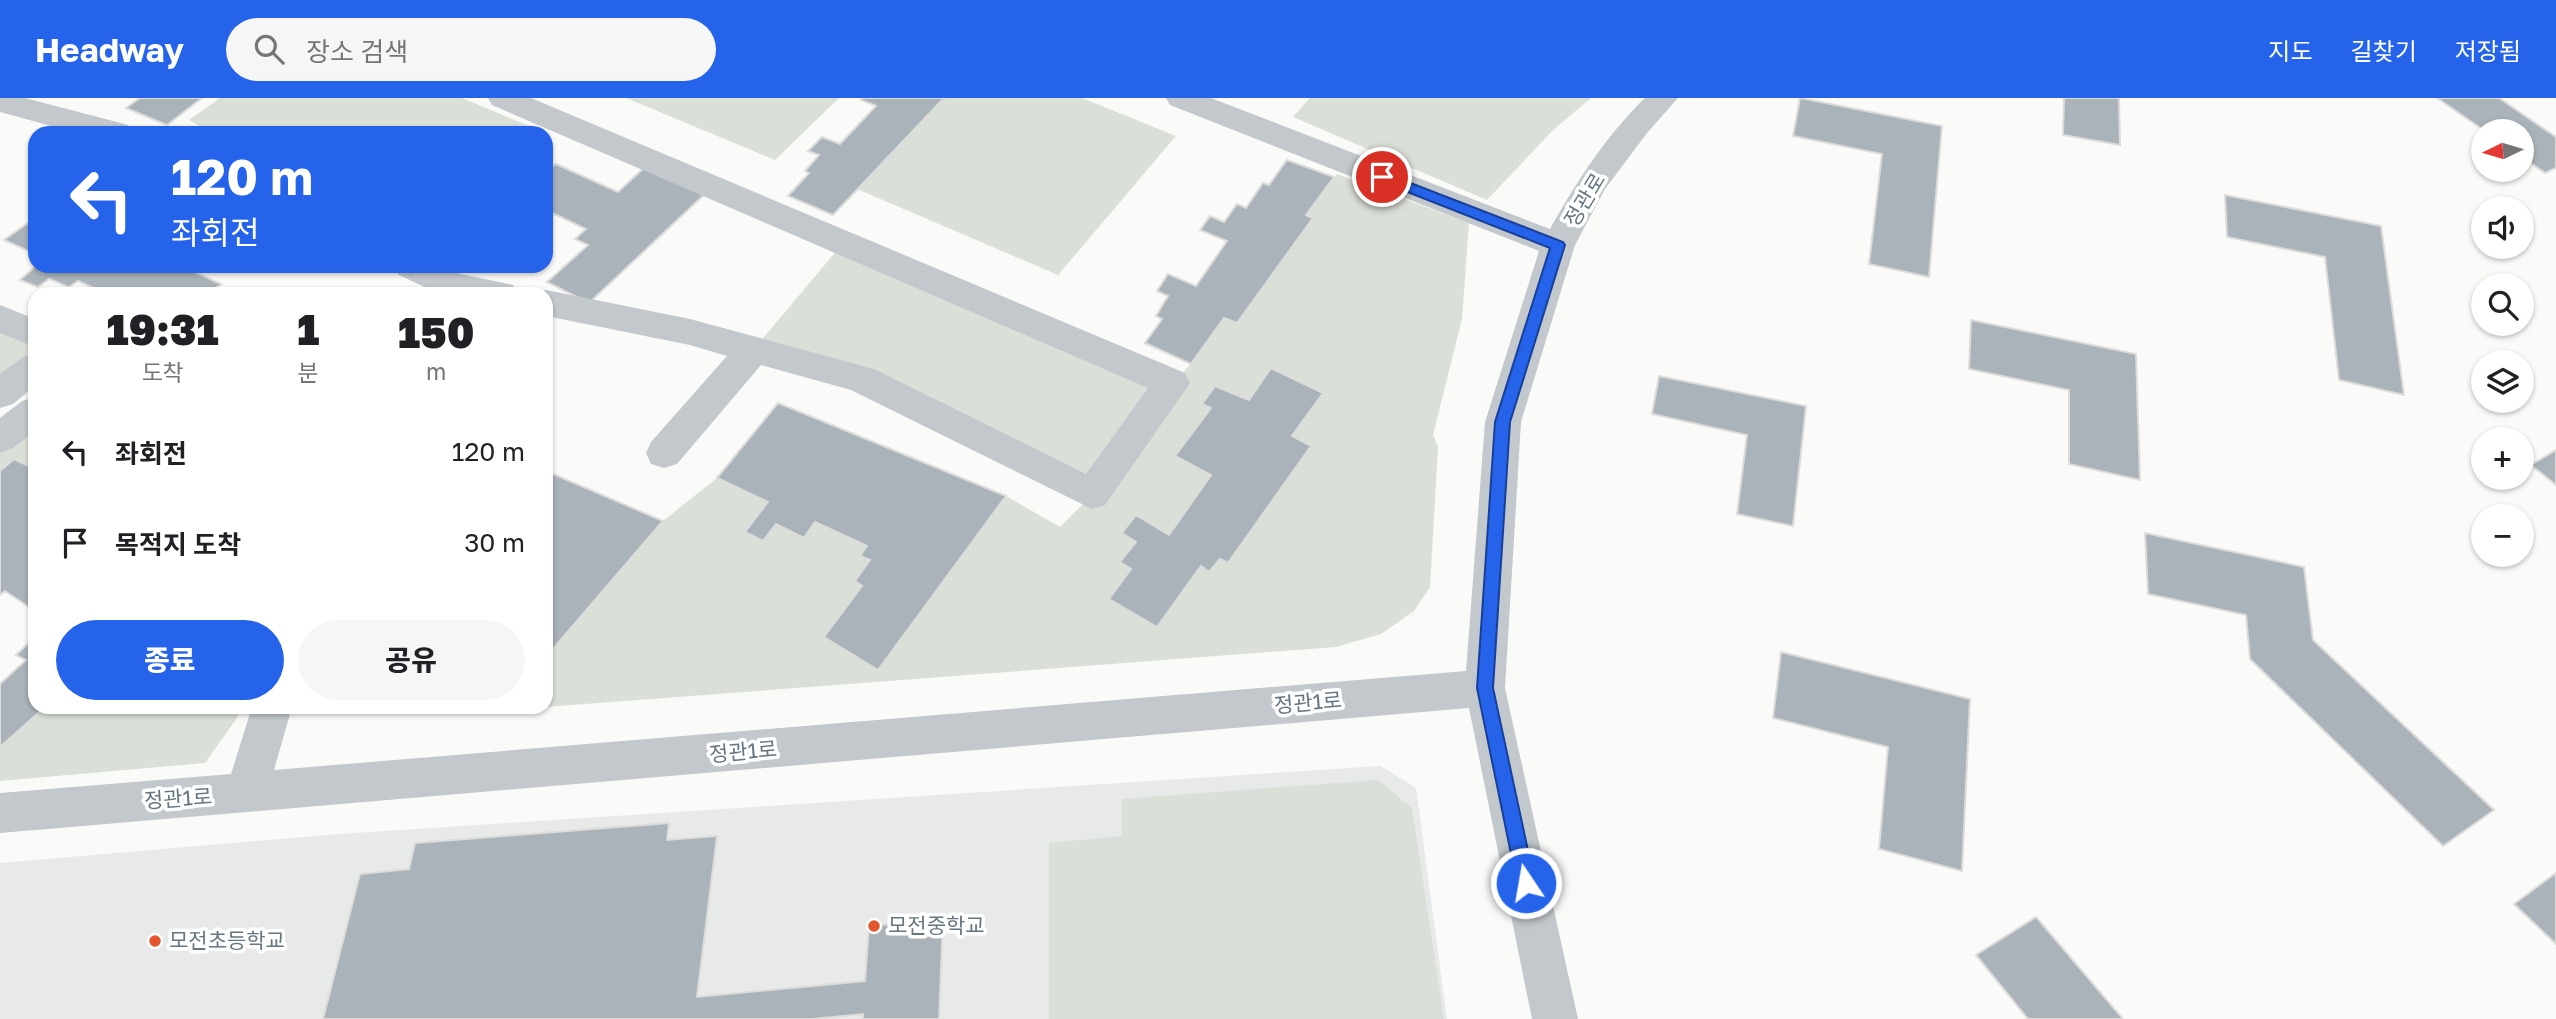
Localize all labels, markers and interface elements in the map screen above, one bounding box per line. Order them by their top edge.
search box [226,18,716,81]
text: Headway [35,30,184,69]
icon: search [250,30,288,68]
text: 장소 검색 [306,36,408,67]
text: 지도 [2268,36,2313,65]
text: 길찾기 [2351,36,2417,65]
text: 저장됨 [2455,36,2521,65]
north arrow [2471,119,2534,182]
map controls [2471,119,2534,567]
text: 120 m [171,147,313,206]
pin [1352,147,1412,207]
icon: left [56,154,147,245]
icon: arrive [1363,158,1401,196]
street label: 정관로 [1558,168,1610,231]
button: sound [2471,196,2534,259]
text: 좌회전 [171,213,259,251]
button: search [2471,273,2534,336]
text: 19:31 [107,304,219,354]
text: 1 [297,304,319,354]
text: 150 [398,307,474,357]
button: layers [2471,350,2534,413]
text: m [426,357,446,385]
text: 도착 [141,358,184,386]
text: 분 [298,358,319,386]
button: + [2471,427,2534,490]
icon: left [56,433,94,471]
text: 120 m [452,436,525,467]
text: 좌회전 [115,438,187,469]
button: − [2471,504,2534,567]
icon: arrive [56,524,94,562]
text: 30 m [464,527,525,558]
text: 목적지 도착 [115,529,241,560]
button: 종료 [56,620,284,700]
button: 공유 [298,620,525,700]
street label: 정관1로 [1273,686,1343,718]
street label: 정관1로 [708,735,778,767]
street label: 정관1로 [143,783,213,813]
position arrow [1489,846,1563,920]
place label: 모전중학교 [888,912,985,938]
marker: 모전중학교 [866,918,882,934]
place label: 모전초등학교 [169,927,285,953]
marker: 모전초등학교 [147,933,163,949]

